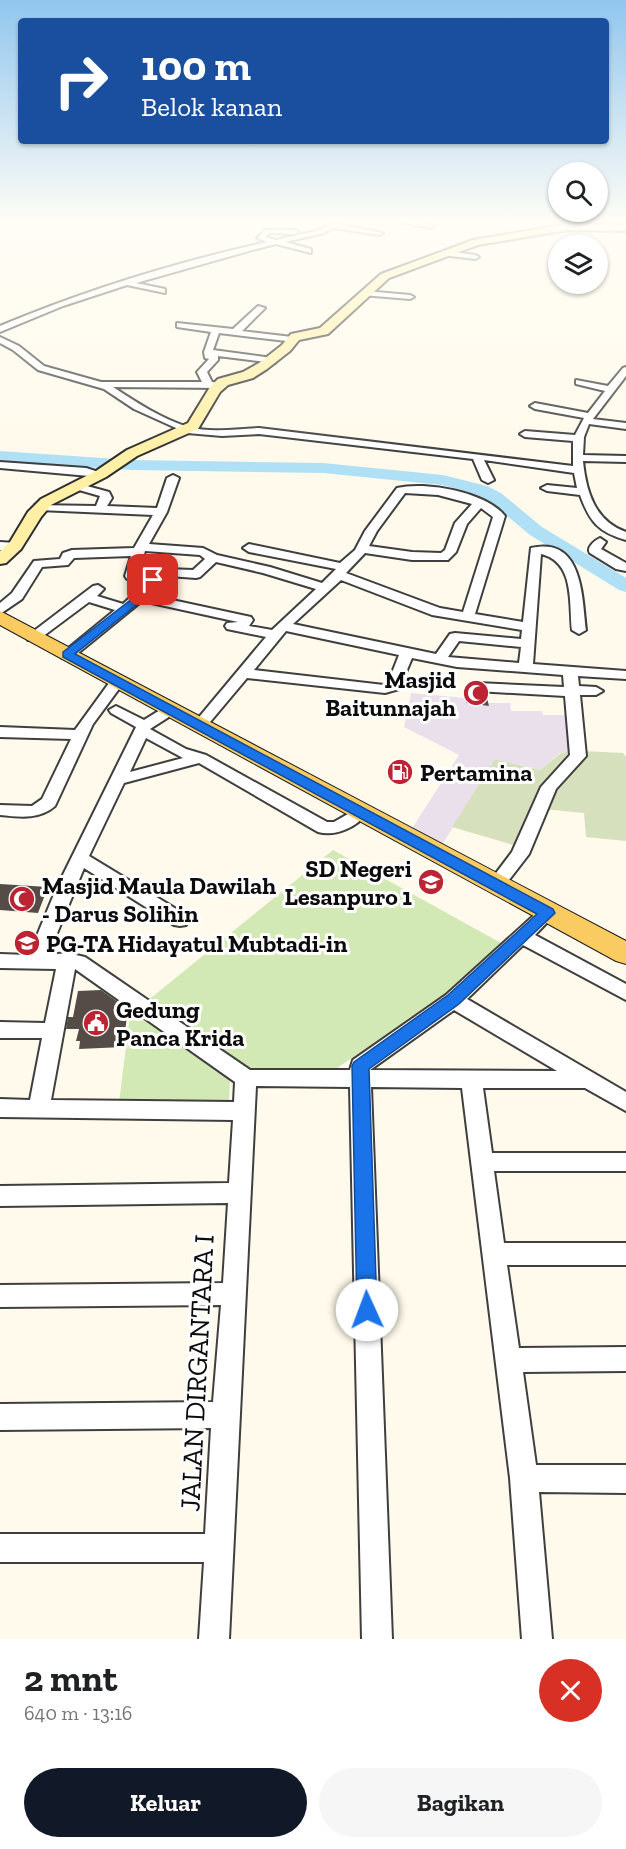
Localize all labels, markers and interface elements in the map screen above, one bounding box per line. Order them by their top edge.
text: 100 m [141,40,251,91]
icon: right [42,42,120,120]
text: Belok kanan [141,91,282,123]
map controls [548,162,608,294]
button: search [548,162,608,222]
button: layers [548,234,608,294]
pin [127,554,178,605]
icon: arrive [136,563,169,596]
place label: Masjid Baitunnajah [325,665,456,722]
mosque icon: Masjid Baitunnajah [461,678,491,708]
fuel station icon: Pertamina [385,757,415,787]
place label: Pertamina [420,758,532,787]
place label: SD Negeri Lesanpuro 1 [285,854,412,911]
school or university icon: SD Negeri Lesanpuro 1 [416,867,446,897]
place label: Masjid Maula Dawilah - Darus Solihin [42,871,276,928]
mosque icon: Masjid Maula Dawilah - Darus Solihin [7,884,37,914]
school or university icon: PG-TA Hidayatul Mubtadi-in [12,928,42,958]
place label: PG-TA Hidayatul Mubtadi-in [46,929,347,958]
place label: Gedung Panca Krida [116,995,244,1052]
public building icon: Gedung Panca Krida [81,1008,111,1038]
street label: JALAN DIRGANTARA I [173,1234,221,1512]
position arrow [335,1278,399,1342]
text: 2 mnt [24,1657,117,1700]
button: close [539,1659,602,1722]
text: 640 m · 13:16 [24,1701,132,1725]
button: Keluar [24,1768,307,1837]
button: Bagikan [319,1768,602,1837]

